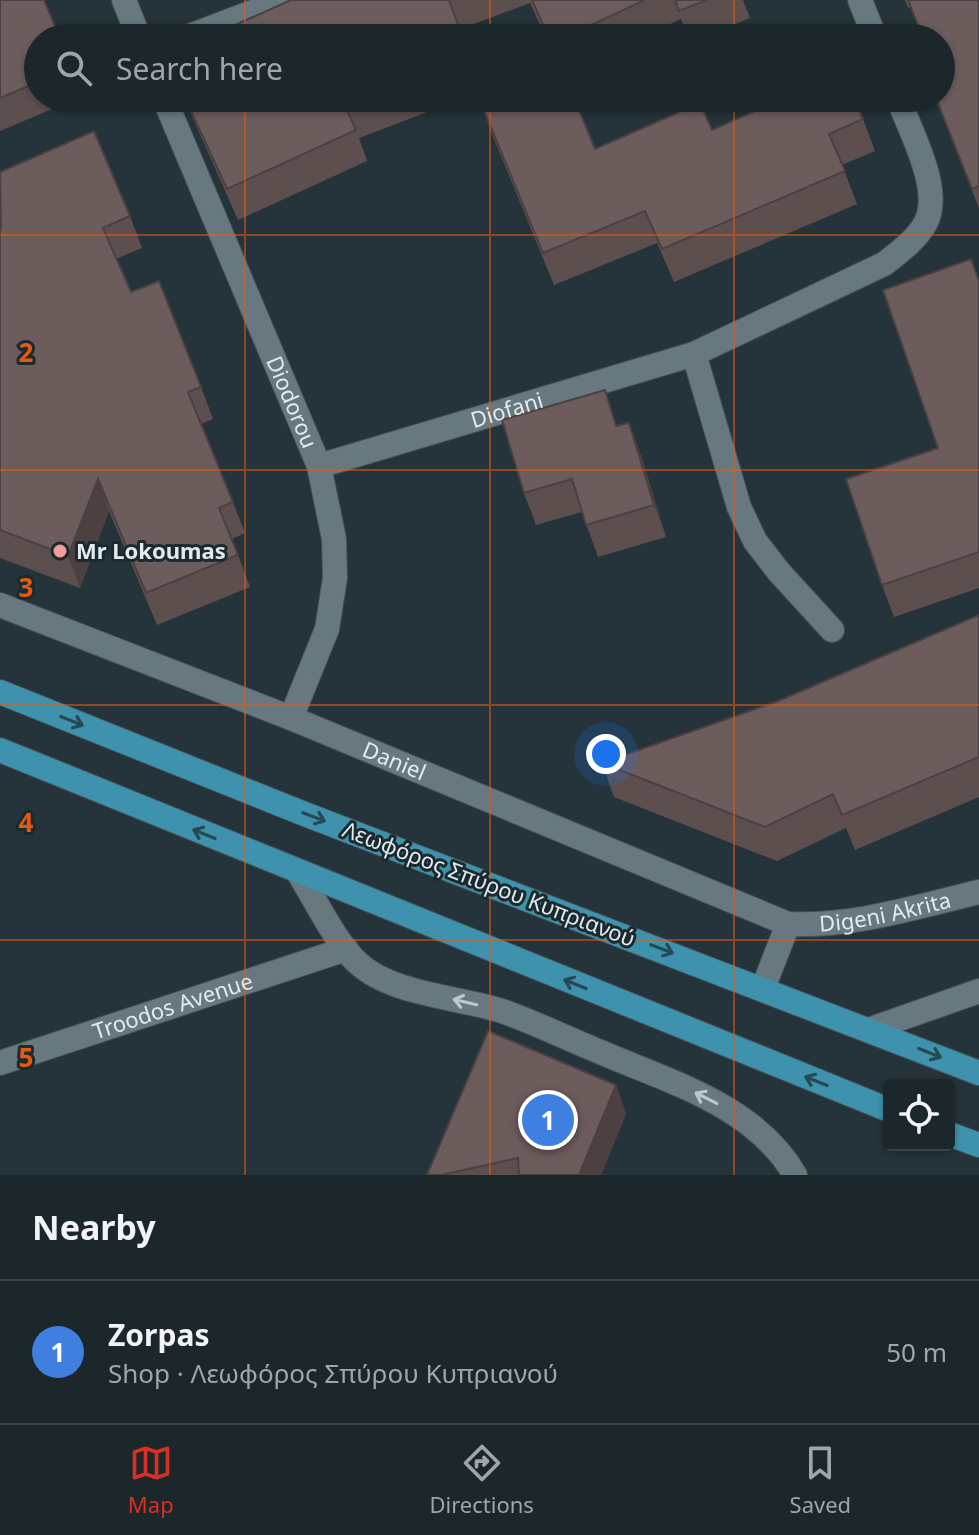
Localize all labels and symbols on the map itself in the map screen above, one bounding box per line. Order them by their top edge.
text: 2 [19,334,34,370]
street label: Diodorou [260,351,326,452]
street label: Diofani [467,384,546,434]
place label: Mr Lokoumas [76,535,226,565]
marker: Mr Lokoumas [51,542,69,560]
text: 3 [19,569,33,605]
one-way arrow [59,714,84,729]
street label: Daniel [359,733,431,786]
your location [586,734,626,774]
text: 4 [19,804,34,840]
one-way arrow [301,811,326,825]
street label: Λεωφόρος Σπύρου Κυπριανού [339,813,640,953]
one-way arrow [192,826,217,840]
street label: Digeni Akrita [818,884,954,938]
one-way arrow [649,943,673,957]
street label: Troodos Avenue [89,965,256,1045]
one-way arrow [563,976,588,991]
one-way arrow [452,994,478,1009]
text: 5 [19,1039,33,1075]
one-way arrow [917,1047,942,1061]
one-way arrow [804,1073,829,1087]
pin: 1 [522,1090,574,1150]
one-way arrow [694,1090,718,1105]

